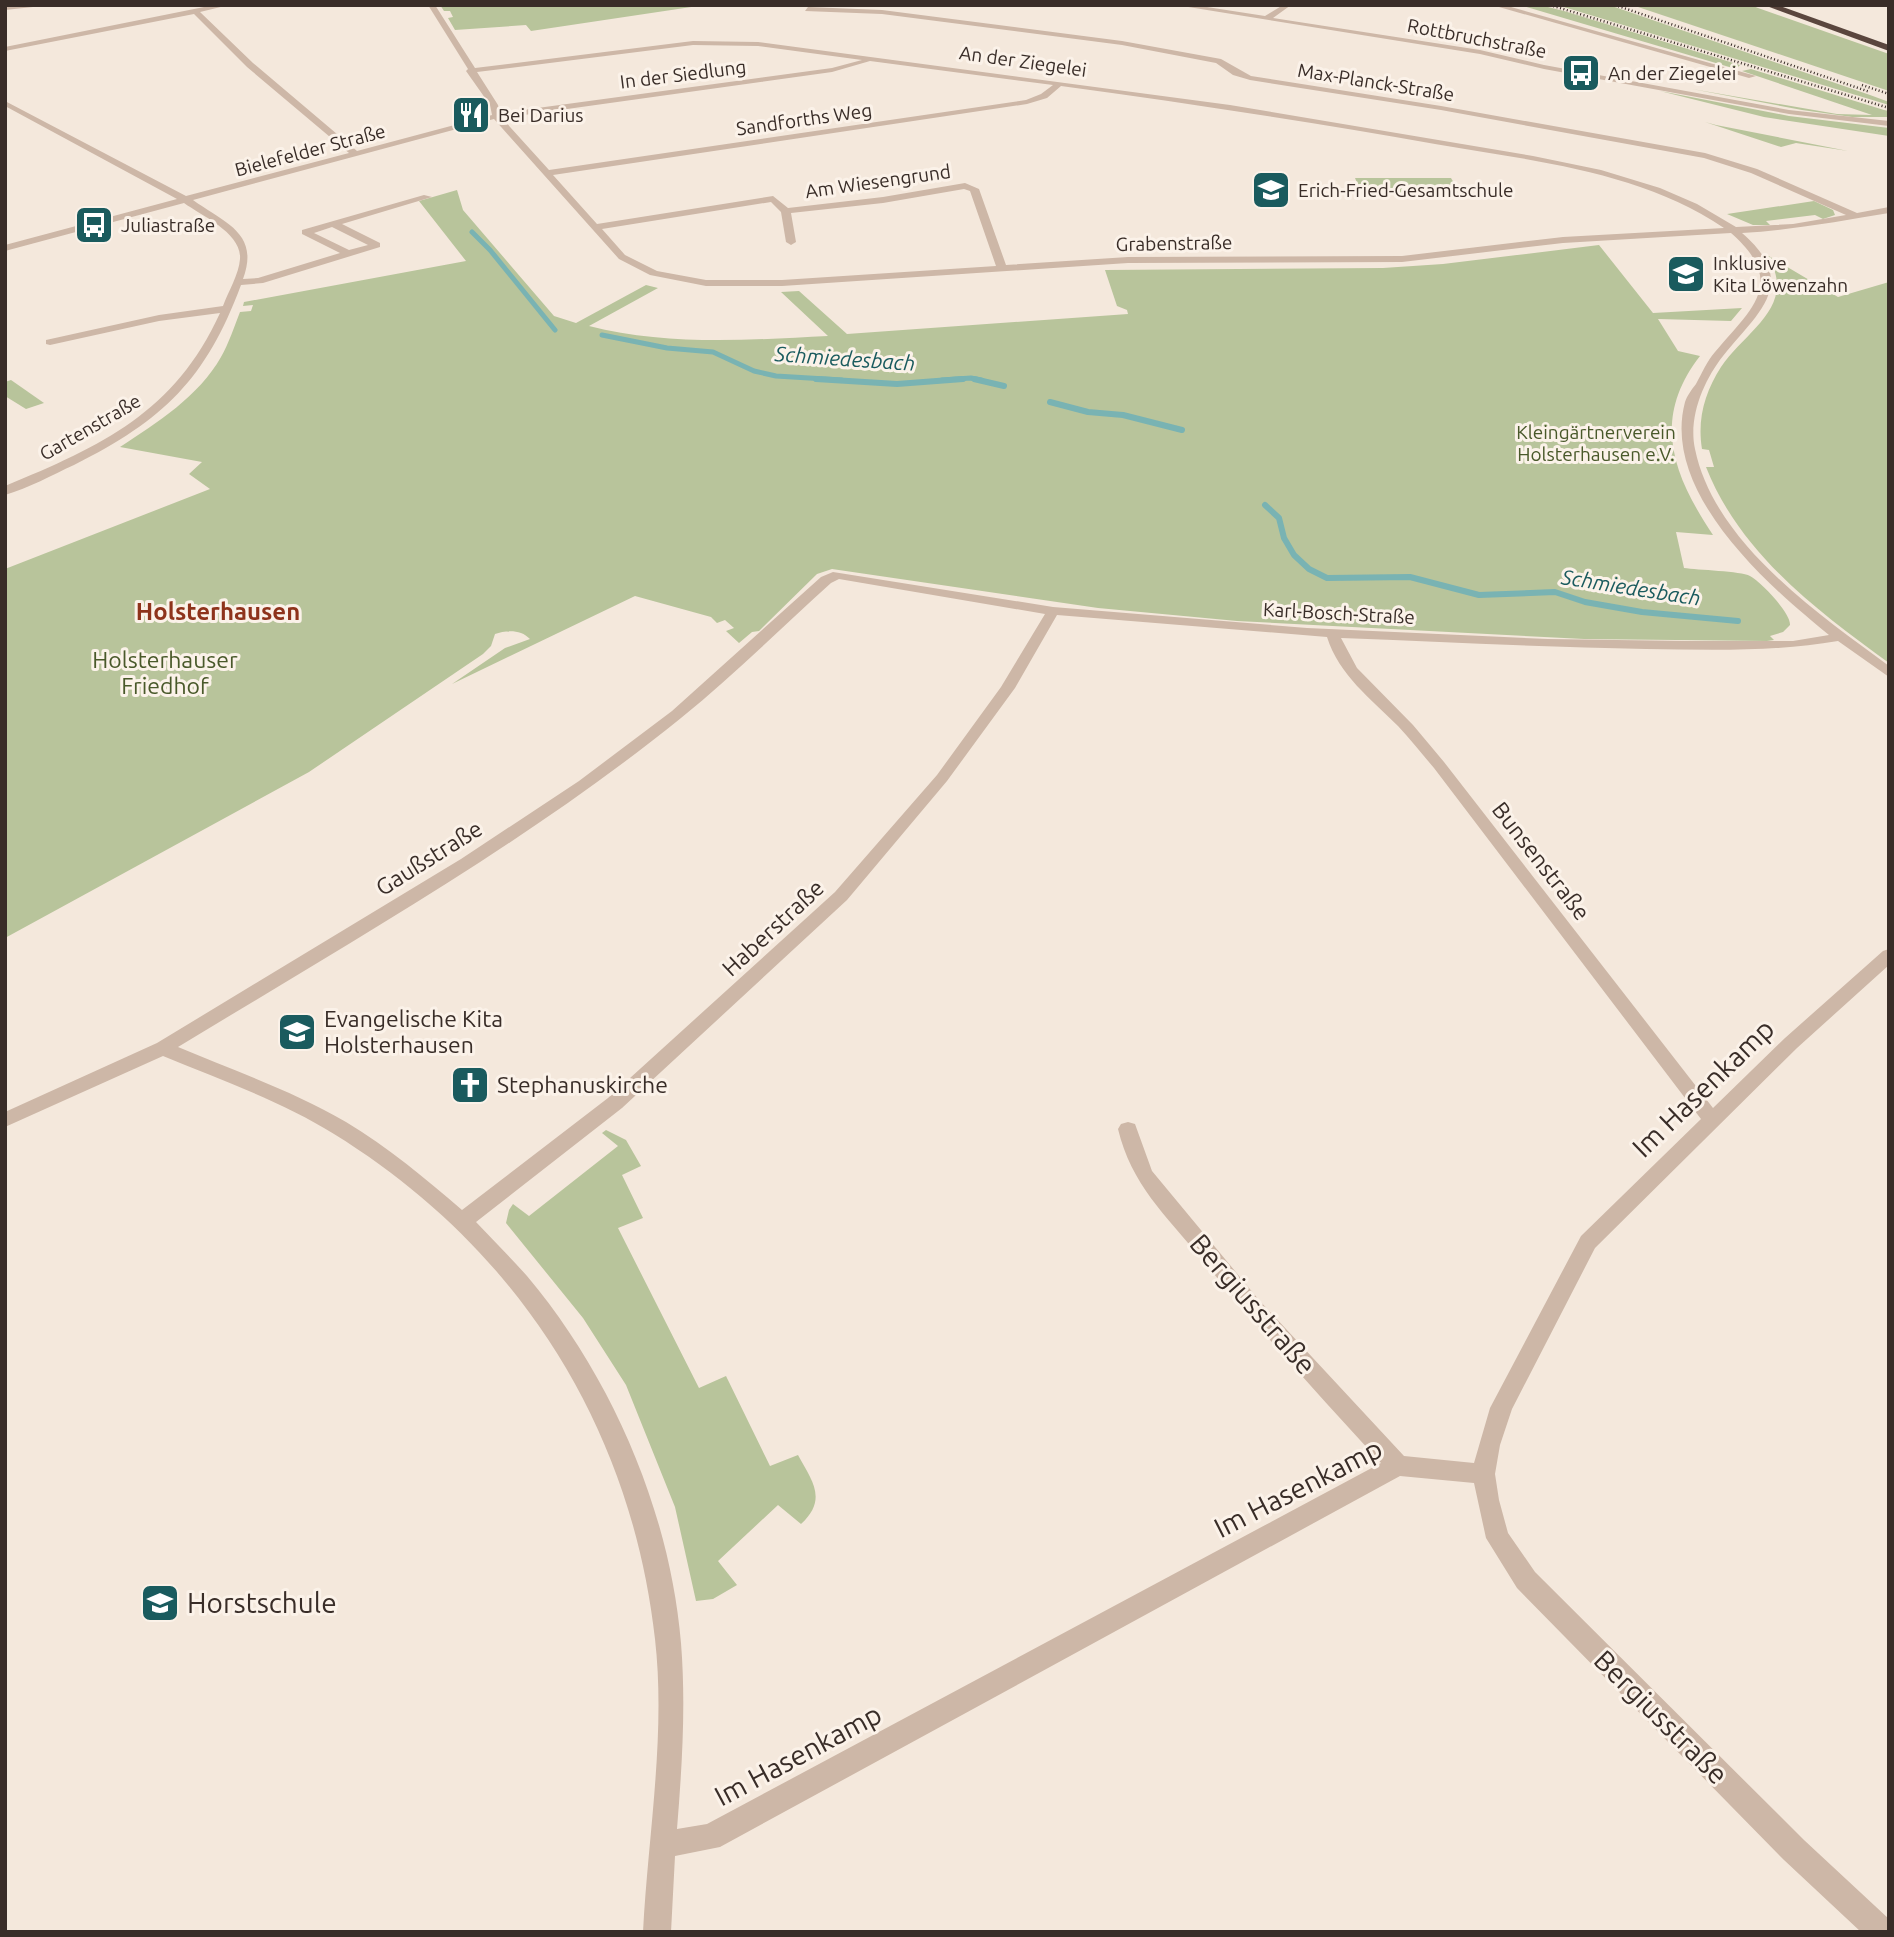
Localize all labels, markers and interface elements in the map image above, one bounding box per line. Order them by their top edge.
street label: Rottbruchstraße [1406,14,1548,62]
street label: An der Ziegelei [958,41,1088,81]
bus stop icon: An der Ziegelei [1560,52,1602,94]
street label: In der Siedlung [619,55,747,93]
street label: Max-Planck-Straße [1296,59,1456,105]
place label: An der Ziegelei [1608,62,1736,84]
restaurant icon: Bei Darius [450,94,492,136]
street label: Sandforths Weg [735,99,873,139]
place label: Bei Darius [498,104,584,126]
street label: Bielefelder Straße [232,119,388,181]
street label: Am Wiesengrund [804,160,952,202]
school or university icon: Erich-Fried-Gesamtschule [1250,169,1292,211]
place label: Erich-Fried-Gesamtschule [1298,179,1513,201]
bus stop icon: Juliastraße [73,204,115,246]
place label: Juliastraße [121,214,215,236]
street label: Grabenstraße [1116,231,1232,255]
place label: Inklusive Kita Löwenzahn [1713,252,1848,296]
school or university icon: Inklusive Kita Löwenzahn [1665,253,1707,295]
water label: Schmiedesbach [773,341,916,375]
street label: Gartenstraße [36,389,144,465]
park label: Kleingärtnerverein Holsterhausen e.V. [1516,421,1676,465]
water label: Schmiedesbach [1559,564,1702,610]
district label: Holsterhausen [136,598,300,625]
street label: Karl-Bosch-Straße [1263,598,1415,628]
park label: Holsterhauser Friedhof [92,647,238,698]
street label: Bunsenstraße [1488,797,1595,925]
street label: Gaußstraße [371,815,486,900]
street label: Haberstraße [717,875,828,981]
place label: Evangelische Kita Holsterhausen [324,1006,503,1057]
school or university icon: Evangelische Kita Holsterhausen [276,1011,318,1053]
street label: Im Hasenkamp [1626,1012,1780,1163]
church icon: Stephanuskirche [449,1064,491,1106]
place label: Stephanuskirche [497,1072,668,1097]
street label: Bergiusstraße [1184,1227,1323,1380]
street label: Im Hasenkamp [1209,1432,1387,1543]
school or university icon: Horstschule [139,1582,181,1624]
place label: Horstschule [187,1587,337,1618]
street label: Bergiusstraße [1588,1644,1734,1790]
street label: Im Hasenkamp [709,1698,886,1812]

